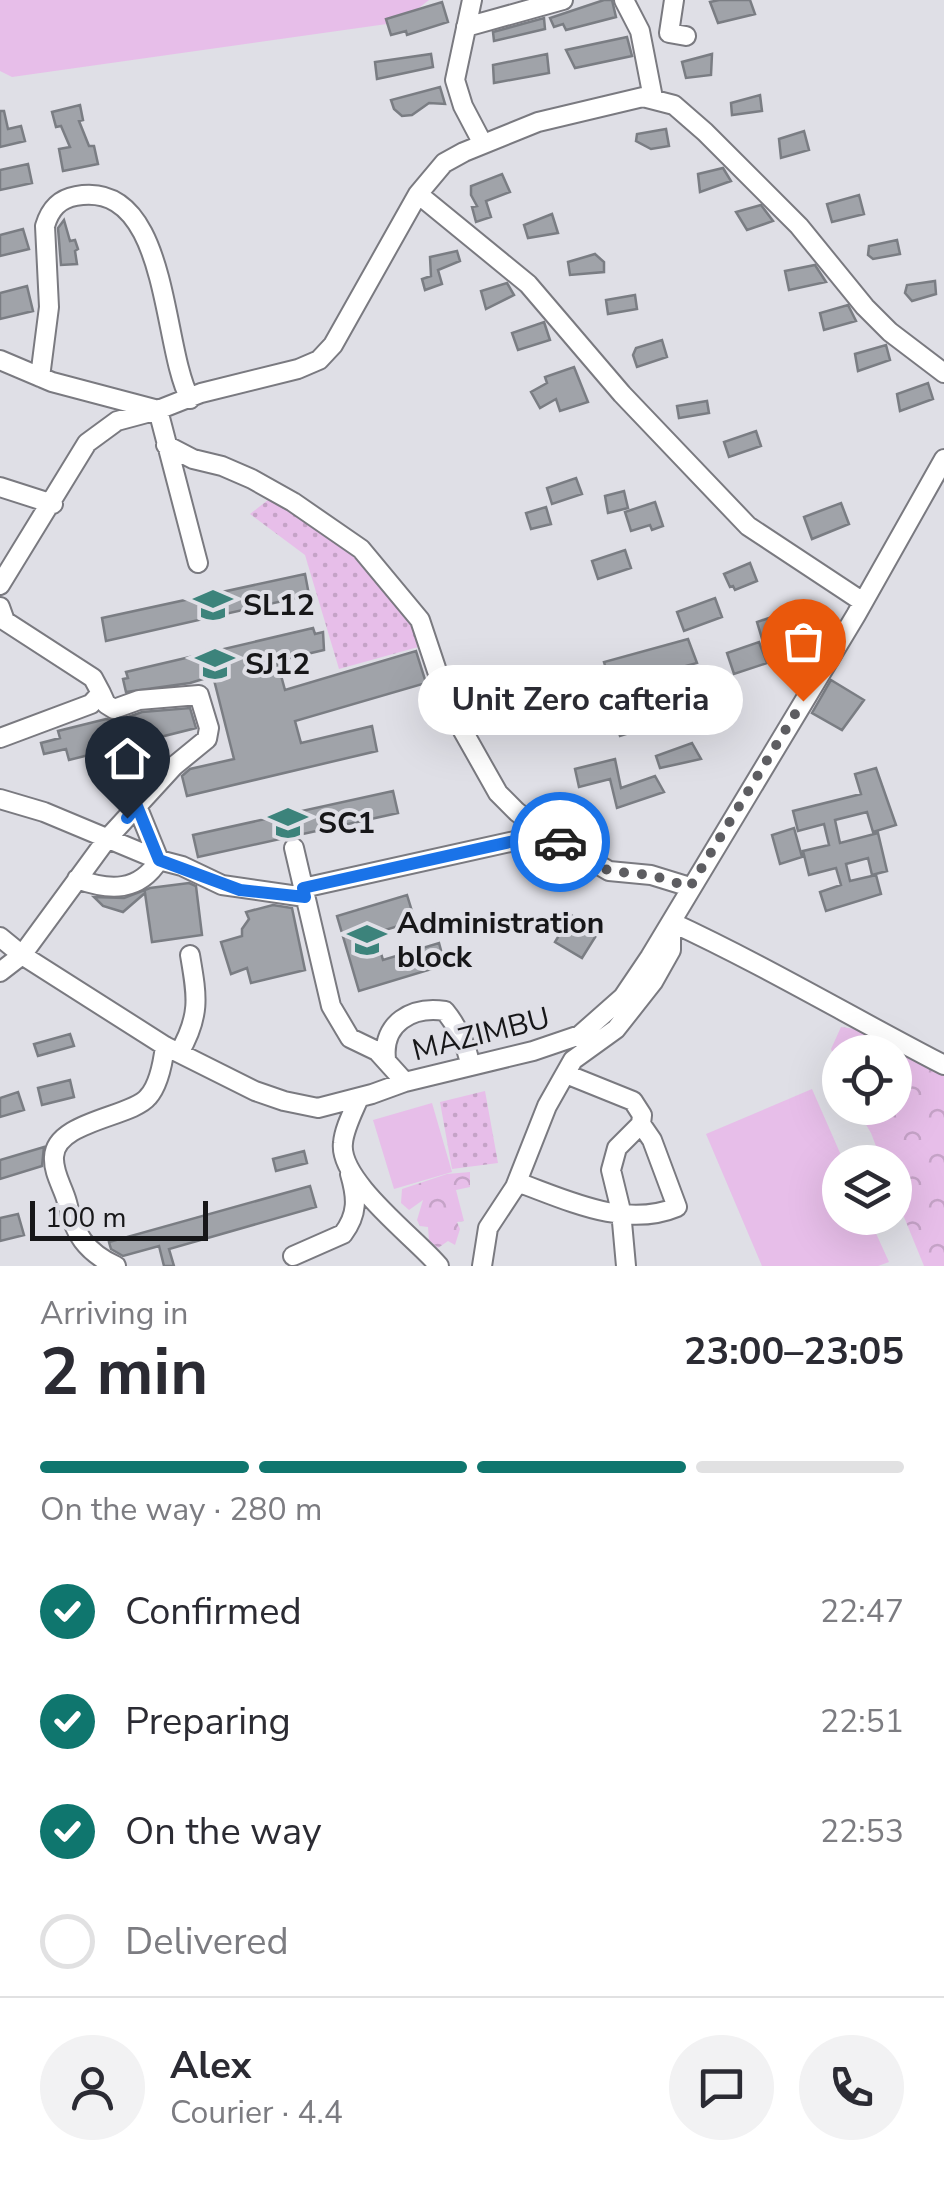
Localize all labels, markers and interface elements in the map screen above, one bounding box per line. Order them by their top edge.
school or university icon: SL12 [192,584,234,626]
place label: SL12 [243,585,315,626]
pin [761,599,846,702]
icon: bag [776,614,831,669]
school or university icon: SJ12 [194,643,236,685]
place label: SJ12 [245,644,310,685]
callout: Unit Zero cafteria [418,666,743,736]
text: Unit Zero cafteria [452,678,709,721]
pin [85,716,170,819]
icon: home [100,731,155,786]
courier [510,792,610,892]
school or university icon: SC1 [267,802,309,844]
place label: SC1 [318,803,375,844]
icon: car [533,815,588,870]
place label: Administration block [397,903,604,978]
school or university icon: Administration block [346,919,388,961]
street label: MAZIMBU [408,998,554,1071]
map controls [822,1035,912,1235]
button: locate [822,1035,912,1125]
button: layers [822,1145,912,1235]
scale bar [30,1196,208,1240]
text: 100 m [45,1199,127,1237]
text: Arriving in [40,1292,188,1335]
text: 23:00–23:05 [684,1326,904,1377]
text: 2 min [40,1328,208,1417]
text: On the way · 280 m [40,1488,322,1531]
icon: check [40,1584,95,1639]
text: Confirmed [125,1586,302,1637]
text: 22:47 [820,1590,904,1633]
icon: check [40,1694,95,1749]
text: Preparing [125,1696,291,1747]
text: 22:51 [820,1700,904,1743]
icon: check [40,1804,95,1859]
text: On the way [125,1806,321,1857]
text: 22:53 [820,1810,904,1853]
text: Delivered [125,1916,289,1967]
button: person [40,2035,145,2140]
button: chat [669,2035,774,2140]
button: phone [799,2035,904,2140]
text: Alex [170,2040,251,2091]
text: Courier · 4.4 [170,2091,343,2134]

